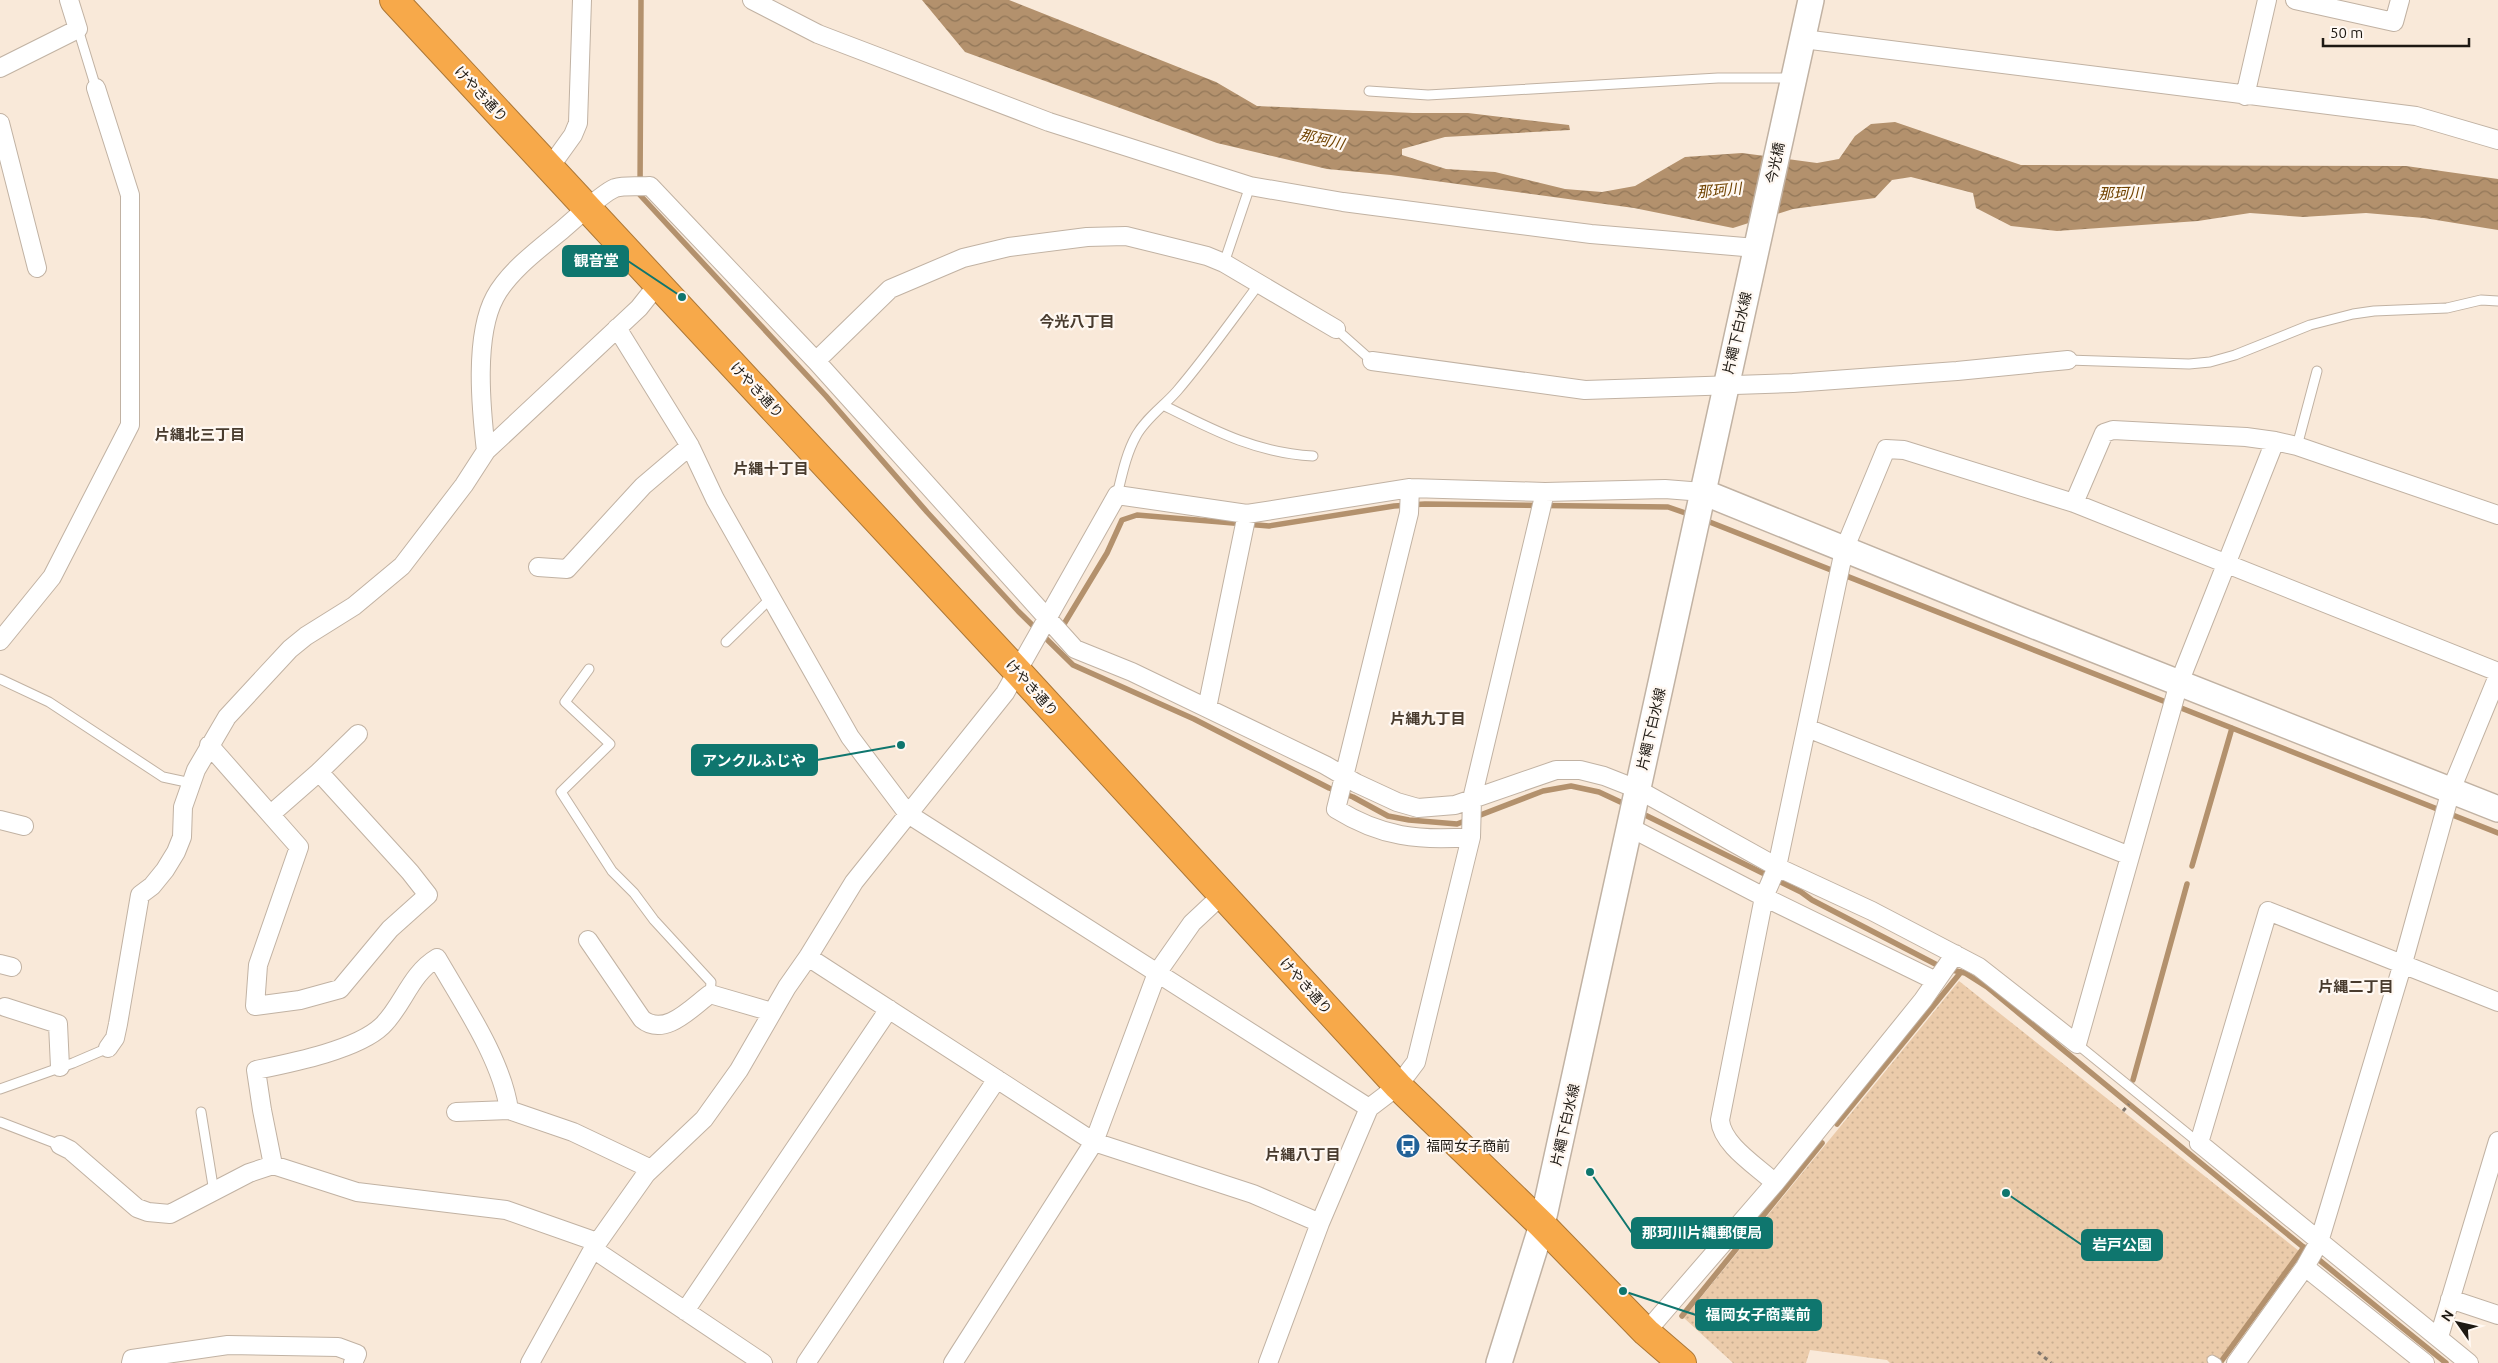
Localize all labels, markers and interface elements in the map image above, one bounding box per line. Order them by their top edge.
scale bar [2323,15,2469,47]
text: 50 m [2330,24,2363,41]
street label: けやき通り [451,63,511,125]
water label: 那珂川 [1298,126,1348,153]
street label: 今光橋 [1763,141,1787,185]
water label: 那珂川 [1696,179,1744,200]
water label: 那珂川 [2098,184,2146,202]
callout: 観音堂 [563,246,628,276]
text: 観音堂 [573,252,619,269]
street label: 片繩下白水線 [1720,290,1754,376]
district label: 今光八丁目 [1039,313,1115,330]
street label: けやき通り [727,359,787,421]
district label: 片縄北三丁目 [155,426,245,443]
district label: 片縄十丁目 [733,460,809,477]
street label: けやき通り [1003,657,1061,719]
street label: 片繩下白水線 [1634,686,1668,772]
district label: 片縄九丁目 [1390,710,1466,727]
callout: アンクルふじや [692,745,817,775]
text: アンクルふじや [702,752,806,769]
street label: けやき通り [1277,955,1335,1017]
district label: 片縄二丁目 [2318,978,2394,995]
street label: 片繩下白水線 [1548,1082,1582,1168]
bus stop icon: 福岡女子商前 [1395,1133,1421,1159]
place label: 福岡女子商前 [1426,1138,1510,1154]
district label: 片縄八丁目 [1265,1146,1341,1163]
callout: 那珂川片縄郵便局 [1632,1218,1772,1248]
text: 那珂川片縄郵便局 [1642,1224,1762,1241]
callout: 岩戸公園 [2082,1230,2162,1260]
text: 岩戸公園 [2092,1236,2152,1253]
north arrow [2433,1298,2483,1348]
callout: 福岡女子商業前 [1696,1300,1821,1330]
text: 福岡女子商業前 [1704,1306,1811,1323]
text: N [2438,1307,2457,1325]

